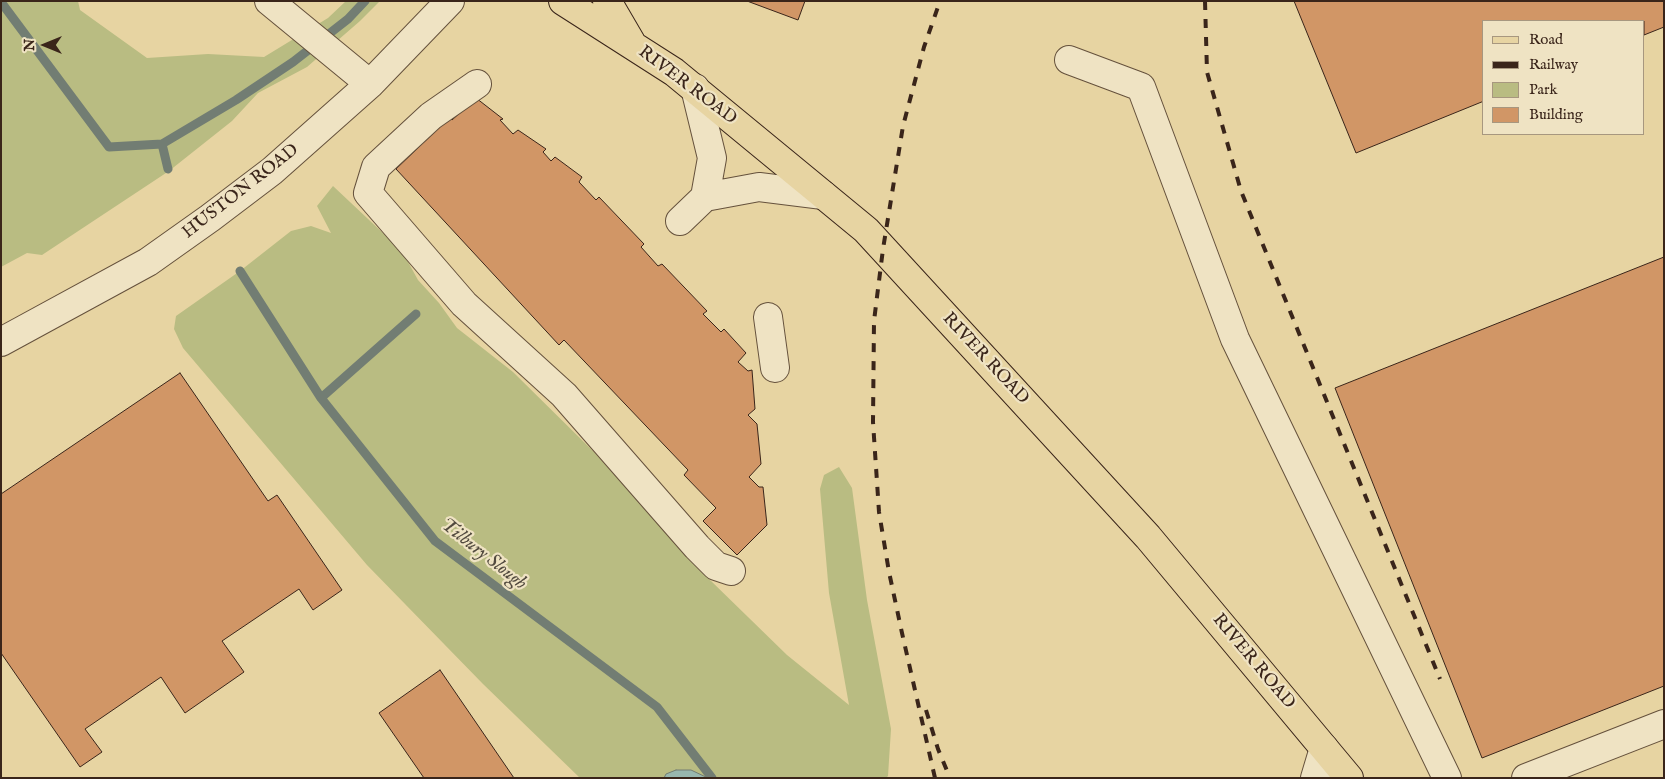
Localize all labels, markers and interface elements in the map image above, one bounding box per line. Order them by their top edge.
north arrow [20,20,70,70]
legend [1482,20,1645,135]
text: Road [1529,30,1563,49]
text: N [21,39,39,51]
street label: RIVER ROAD [634,42,740,130]
text: Railway [1529,55,1578,74]
text: Park [1529,80,1558,99]
text: Building [1529,105,1583,124]
street label: HUSTON ROAD [179,140,303,244]
street label: RIVER ROAD [937,309,1033,409]
water label: Tilbury Slough [435,514,531,596]
street label: RIVER ROAD [1207,610,1299,714]

